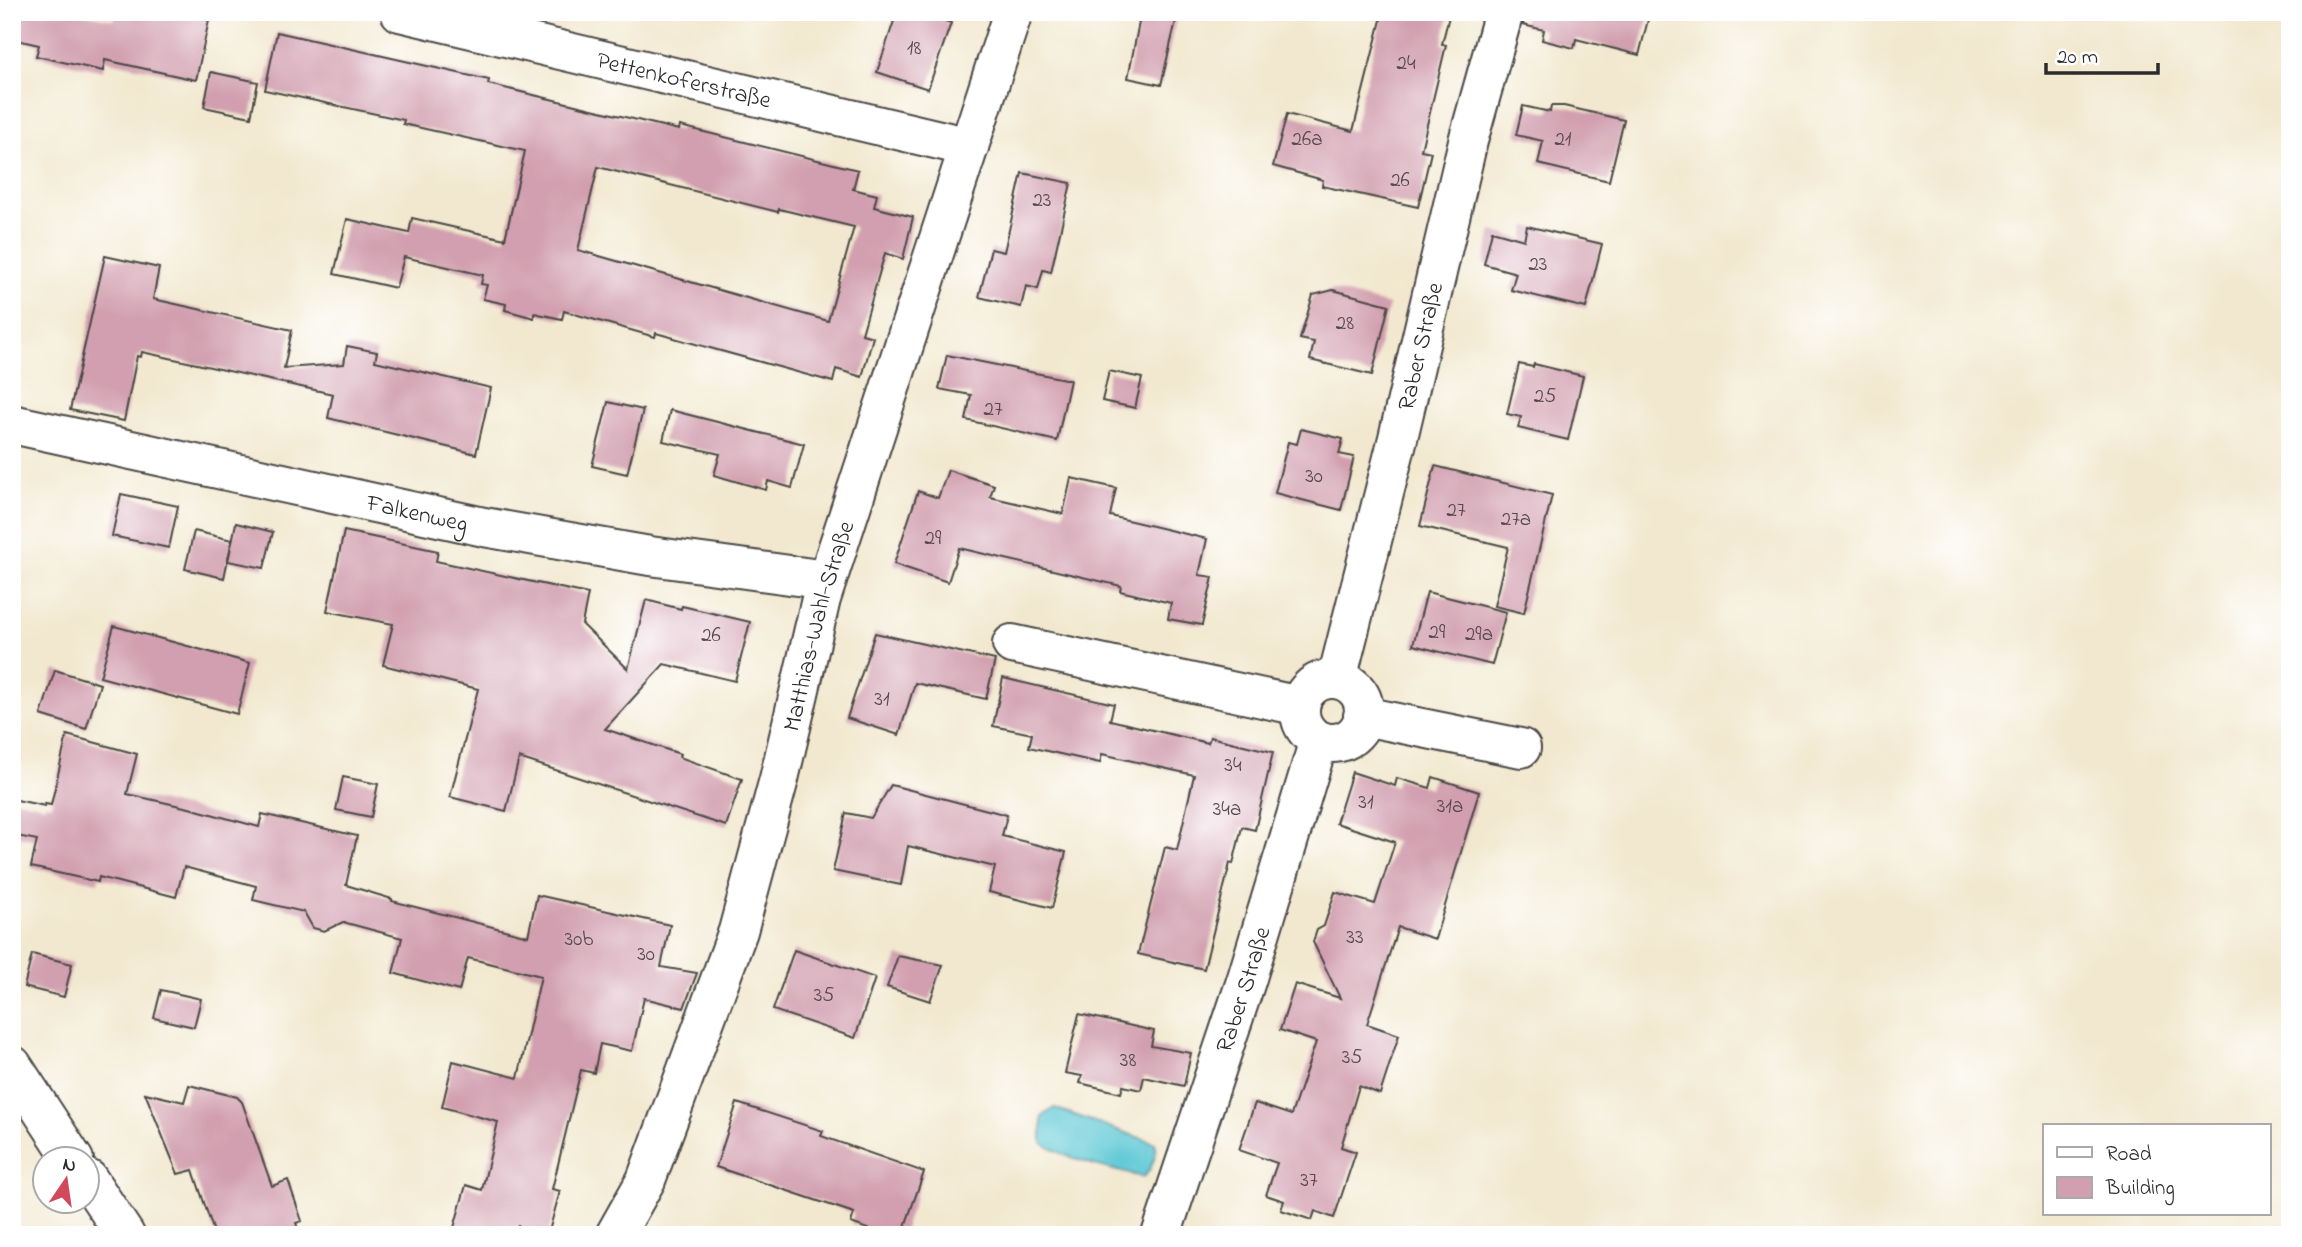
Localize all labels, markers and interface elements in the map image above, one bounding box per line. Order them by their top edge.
scale bar [2046,32,2158,76]
house number: 18 [907,34,921,64]
text: 20 m [2057,43,2098,73]
street label: Pettenkoferstraße [593,44,775,120]
house number: 24 [1396,49,1416,79]
house number: 26a [1291,125,1323,155]
house number: 21 [1554,125,1572,155]
house number: 26 [1390,166,1410,196]
house number: 23 [1032,186,1052,216]
house number: 23 [1528,250,1548,280]
street label: Raber Straße [1390,279,1454,414]
house number: 28 [1336,309,1354,339]
house number: 25 [1534,382,1556,412]
house number: 27 [983,395,1003,425]
house number: 30 [1305,462,1323,492]
street label: Falkenweg [362,487,471,543]
house number: 27 [1446,496,1466,526]
house number: 27a [1501,505,1531,535]
street label: Matthias-Wahl-Straße [776,517,865,735]
house number: 29 [925,524,942,554]
house number: 29 [1429,618,1446,648]
house number: 29a [1465,620,1493,650]
house number: 26 [701,621,721,651]
house number: 31 [874,685,890,715]
house number: 34 [1224,751,1242,781]
house number: 31 [1358,788,1374,818]
house number: 31a [1437,792,1463,822]
house number: 34a [1213,795,1241,825]
street label: Raber Straße [1208,922,1282,1058]
house number: 33 [1346,923,1364,953]
house number: 30b [565,925,593,955]
house number: 30 [637,940,655,970]
house number: 35 [814,981,834,1011]
house number: 35 [1342,1043,1362,1073]
house number: 38 [1120,1046,1136,1076]
legend [2043,1124,2270,1216]
text: Road [2106,1140,2152,1170]
north arrow [32,1146,102,1216]
text: N [60,1151,79,1181]
house number: 37 [1300,1166,1318,1196]
text: Building [2105,1174,2175,1206]

